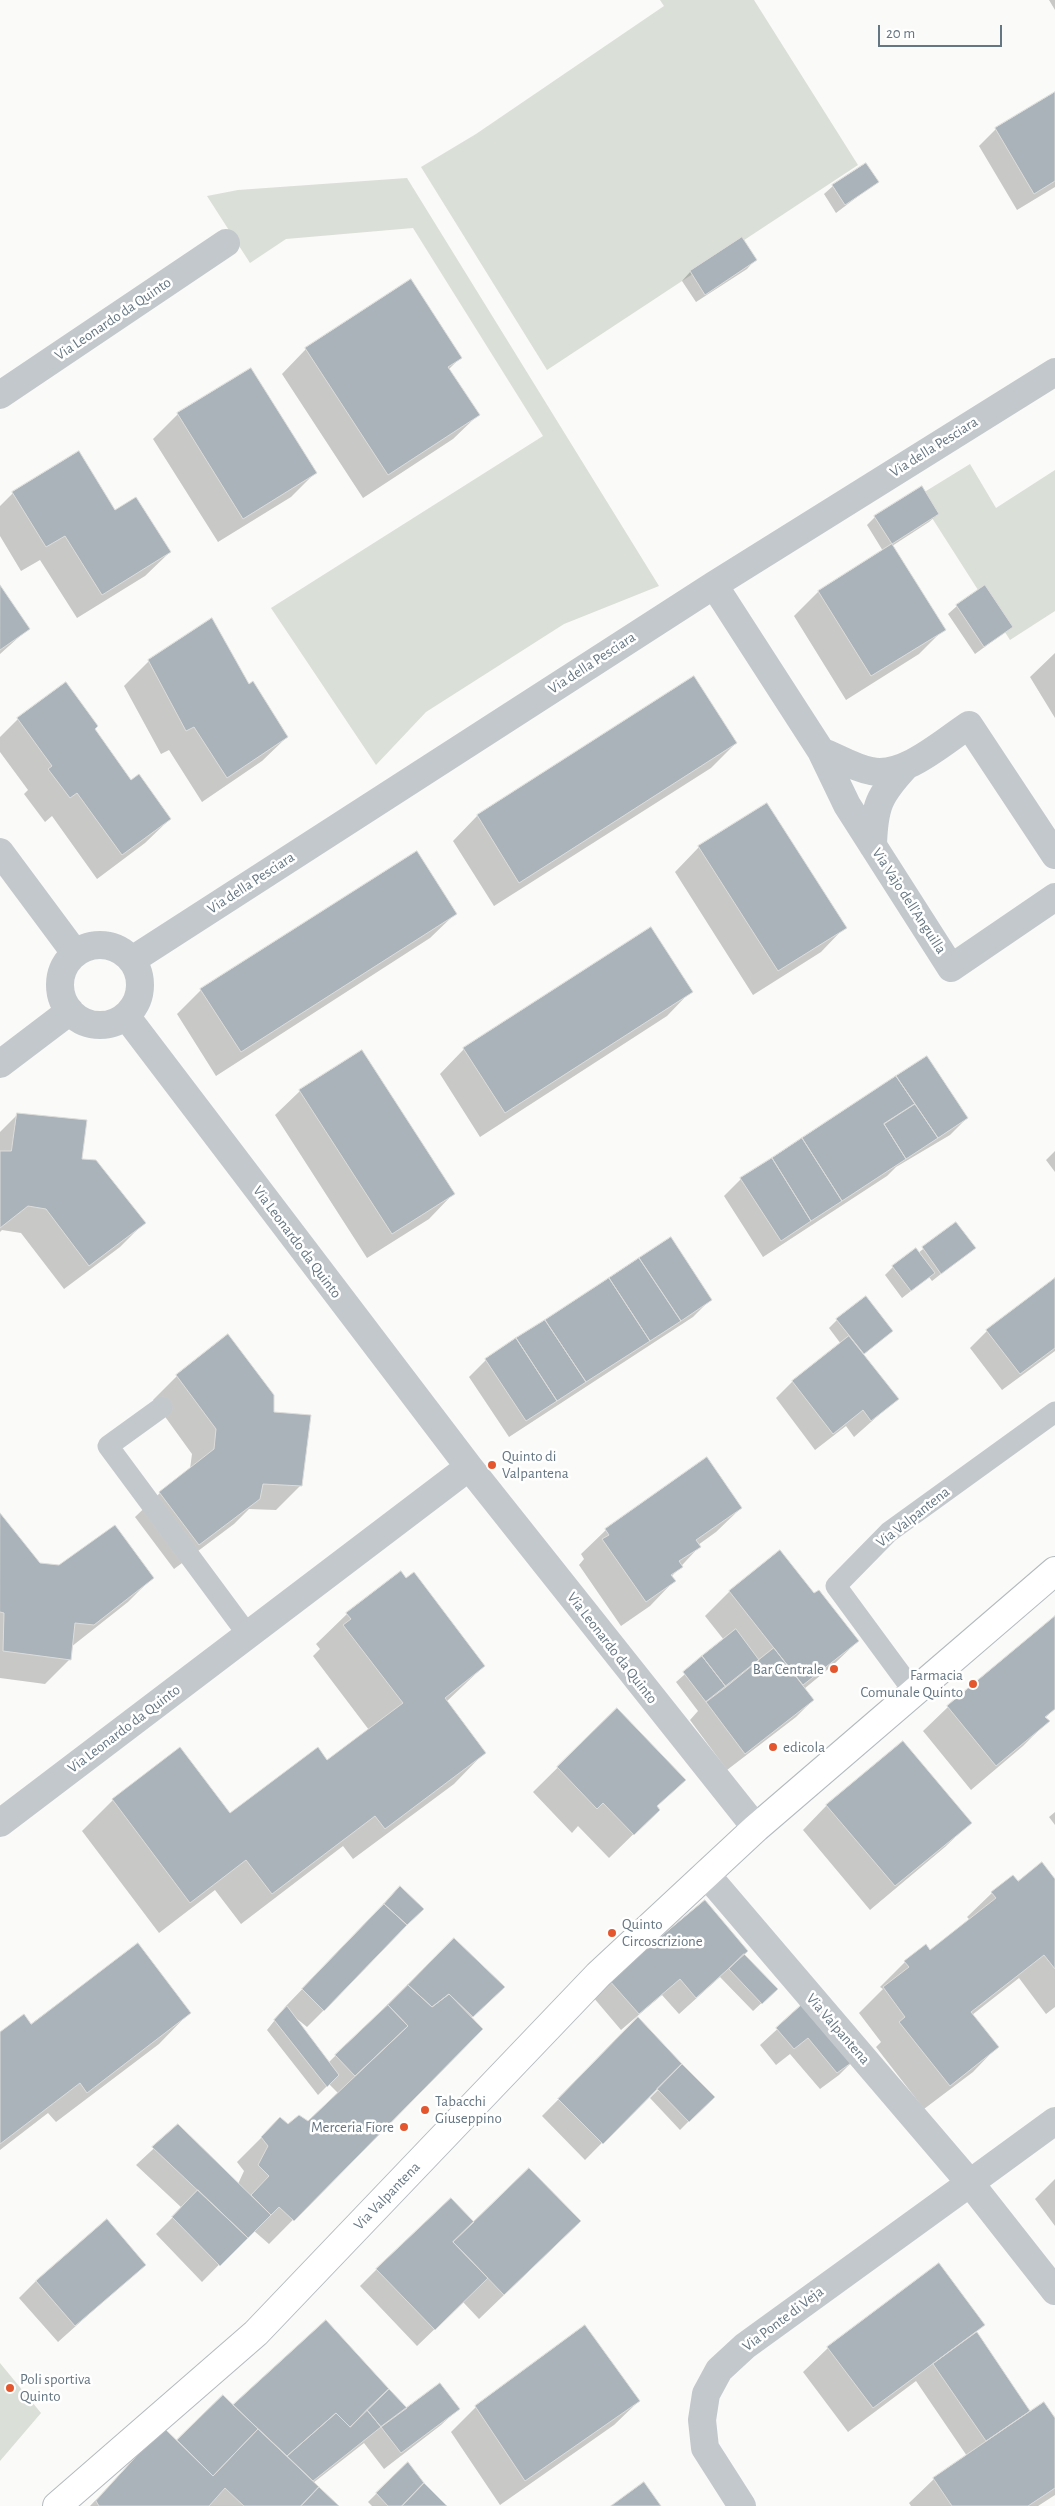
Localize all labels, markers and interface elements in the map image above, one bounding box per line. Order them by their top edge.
scale bar [880,15,1004,47]
text: 20 m [886,26,915,41]
street label: Via Leonardo da Quinto [51,273,175,365]
street label: Via della Pesciara [887,413,981,481]
street label: Via della Pesciara [545,628,639,698]
street label: Via Vajo dell'Anguilla [868,845,950,957]
street label: Via della Pesciara [204,848,298,918]
street label: Via Leonardo da Quinto [249,1182,345,1302]
place label: Quinto di Valpantena [502,1447,569,1482]
marker: Quinto di Valpantena [486,1459,498,1471]
street label: Via Valpantena [873,1483,953,1551]
street label: Via Leonardo da Quinto [563,1589,661,1707]
place label: Bar Centrale [753,1660,824,1678]
marker: Bar Centrale [828,1663,840,1675]
place label: Farmacia Comunale Quinto [860,1666,963,1701]
marker: Farmacia Comunale Quinto [967,1678,979,1690]
street label: Via Leonardo da Quinto [64,1681,184,1777]
place label: edicola [783,1738,825,1756]
marker: edicola [767,1741,779,1753]
place label: Quinto Circoscrizione [622,1915,703,1950]
marker: Quinto Circoscrizione [606,1927,618,1939]
street label: Via Valpantena [802,1990,874,2068]
place label: Tabacchi Giuseppino [435,2092,502,2127]
marker: Tabacchi Giuseppino [419,2104,431,2116]
place label: Merceria Fiore [311,2118,394,2136]
marker: Merceria Fiore [398,2121,410,2133]
street label: Via Valpantena [350,2158,424,2234]
street label: Via Ponte di Veja [739,2283,827,2355]
place label: Poli sportiva Quinto [20,2370,91,2405]
marker: Poli sportiva Quinto [4,2382,16,2394]

